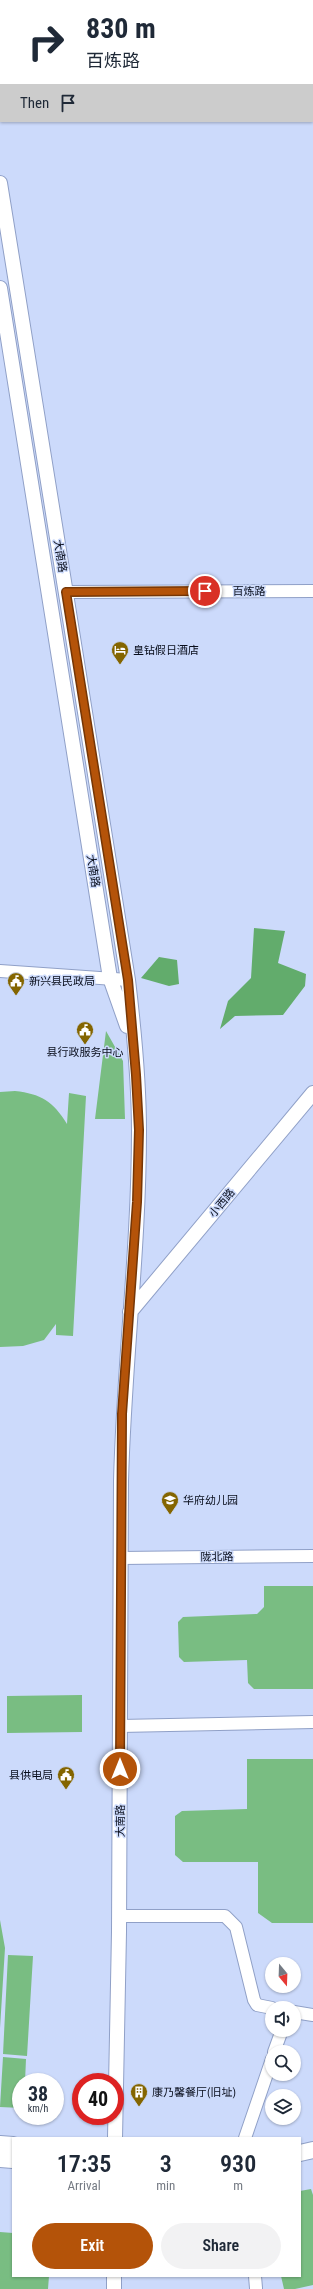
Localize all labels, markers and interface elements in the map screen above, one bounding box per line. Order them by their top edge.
text: 830 m [86,12,156,45]
icon: right [20,16,72,68]
text: 百炼路 [86,50,140,71]
icon: arrive [57,92,79,114]
text: Then [20,94,49,112]
street label: 大南路 [51,539,69,573]
pin [188,574,222,608]
icon: arrive [194,580,216,602]
street label: 百炼路 [233,585,266,598]
hotel icon: 皇钻假日酒店 [110,640,130,665]
place label: 皇钻假日酒店 [133,644,199,657]
street label: 大南路 [84,854,102,888]
public building icon: 新兴县民政局 [6,971,26,996]
place label: 新兴县民政局 [29,975,95,988]
public building icon: 县行政服务中心 [75,1020,95,1045]
place label: 县行政服务中心 [47,1046,124,1059]
street label: 小西路 [206,1186,238,1220]
school or university icon: 华府幼儿园 [160,1490,180,1515]
place label: 华府幼儿园 [183,1494,238,1507]
street label: 陇北路 [200,1550,234,1564]
position arrow [99,1748,141,1790]
public building icon: 县供电局 [56,1765,76,1790]
place label: 县供电局 [9,1769,53,1782]
street label: 大南路 [114,1805,127,1838]
north arrow [265,1957,301,1993]
map controls [265,1957,301,2125]
button: sound [265,2001,301,2037]
button: search [265,2045,301,2081]
speed limit sign: 40 [72,2073,124,2125]
text: 38 [28,2082,48,2106]
building icon: 康乃馨餐厅(旧址) [129,2082,149,2107]
place label: 康乃馨餐厅(旧址) [152,2086,236,2099]
button: layers [265,2089,301,2125]
text: km/h [28,2103,48,2114]
text: 17:35 [57,2150,111,2178]
text: 3 [160,2150,172,2178]
text: 930 [220,2150,256,2178]
text: Arrival [68,2178,101,2193]
text: min [156,2178,175,2193]
text: m [233,2178,243,2193]
button: Exit [32,2223,153,2269]
button: Share [161,2223,281,2269]

